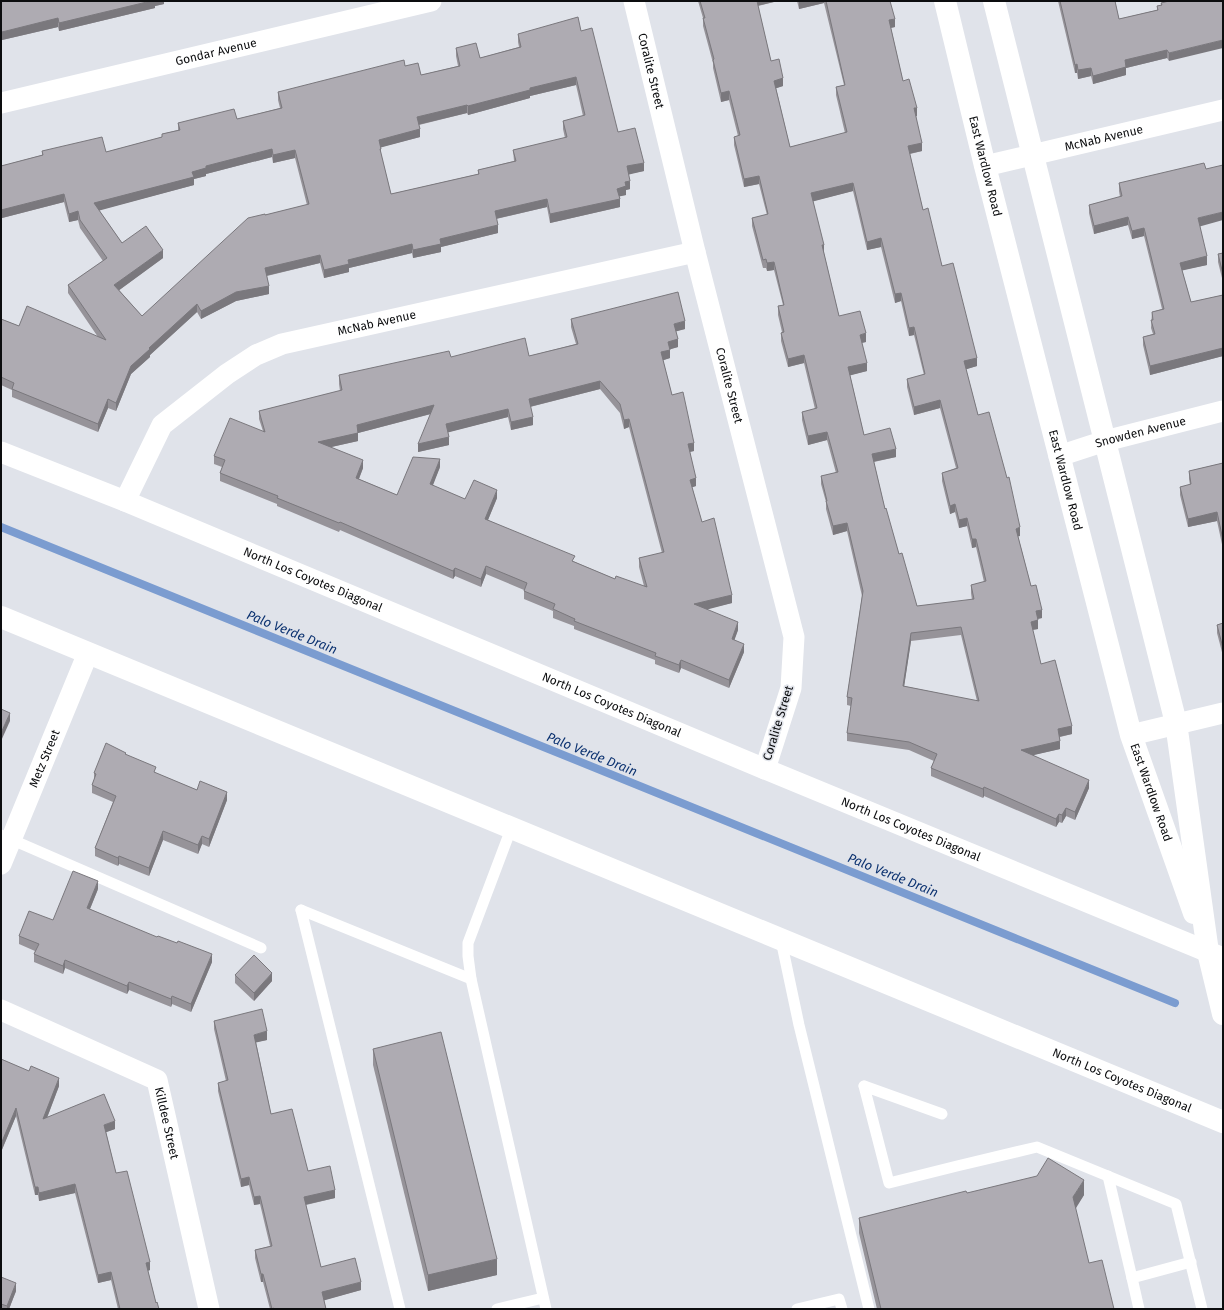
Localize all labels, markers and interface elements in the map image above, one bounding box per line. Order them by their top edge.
street label: Coralite Street [635,32,667,111]
street label: Gondar Avenue [174,36,258,68]
street label: East Wardlow Road [966,114,1005,218]
street label: McNab Avenue [1063,122,1144,154]
street label: McNab Avenue [336,307,417,338]
street label: Coralite Street [713,346,746,425]
street label: Snowden Avenue [1093,414,1187,451]
street label: East Wardlow Road [1046,428,1085,532]
street label: North Los Coyotes Diagonal [241,544,385,615]
water label: Palo Verde Drain [245,607,339,657]
street label: North Los Coyotes Diagonal [540,670,684,740]
street label: Coralite Street [760,683,796,762]
street label: Metz Street [26,727,63,790]
water label: Palo Verde Drain [545,729,639,779]
street label: East Wardlow Road [1127,741,1175,843]
street label: North Los Coyotes Diagonal [839,794,983,864]
water label: Palo Verde Drain [846,850,940,900]
street label: North Los Coyotes Diagonal [1050,1045,1194,1115]
street label: Killdee Street [152,1086,182,1161]

